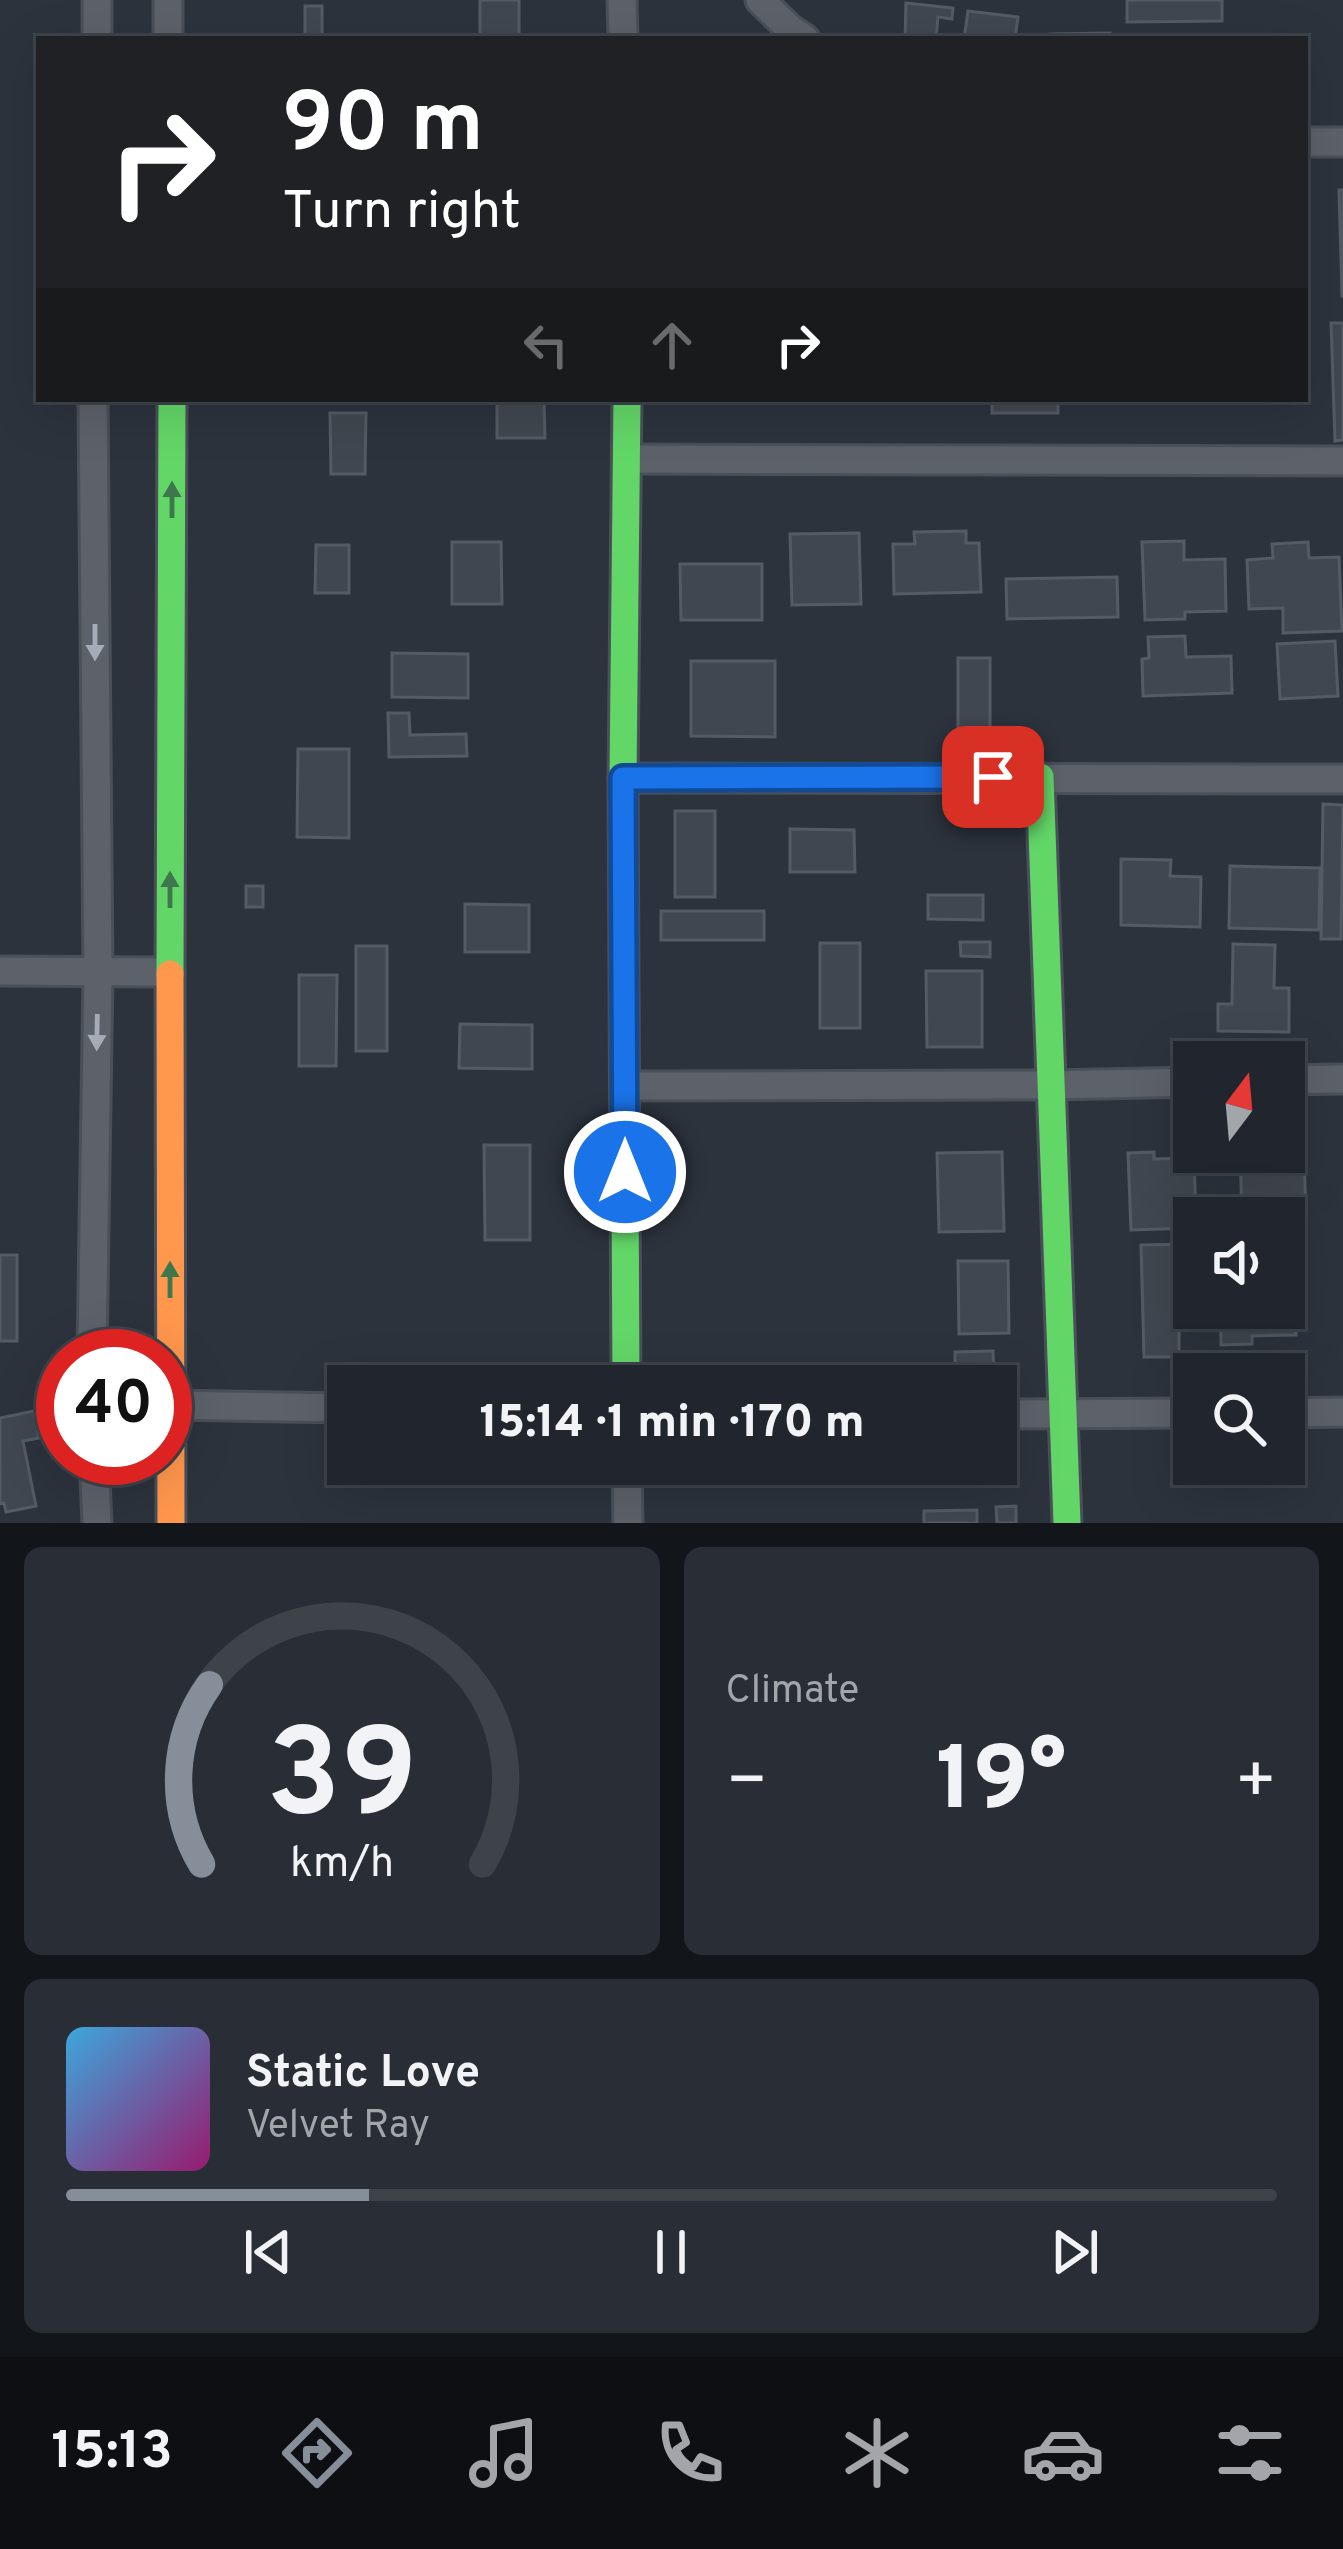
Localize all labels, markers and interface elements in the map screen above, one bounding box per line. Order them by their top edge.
text: 90 m [282,75,484,181]
icon: right [84,84,240,240]
text: Turn right [282,179,521,248]
icon: left [513,312,579,378]
icon: ahead [639,312,705,378]
icon: right [765,312,831,378]
one-way arrow [162,480,182,518]
one-way arrow [85,624,105,662]
pin [942,726,1044,828]
icon: arrive [960,744,1026,810]
one-way arrow [160,870,180,908]
one-way arrow [87,1014,107,1052]
north arrow [1173,1041,1305,1173]
map controls [1173,1041,1305,1485]
position arrow [562,1109,688,1235]
button: sound [1173,1197,1305,1329]
one-way arrow [160,1260,180,1298]
speed limit sign: 40 [36,1329,192,1485]
button: search [1173,1353,1305,1485]
text: 15:14 · 1 min · 170 m [479,1396,865,1453]
text: Climate [726,1668,859,1717]
text: 39 [266,1703,417,1861]
text: 19° [936,1728,1066,1841]
text: − [726,1743,768,1826]
text: + [1234,1743,1277,1826]
text: km/h [290,1838,394,1892]
text: Static Love [246,2046,480,2103]
text: Velvet Ray [246,2103,430,2152]
icon: previous [235,2219,301,2285]
icon: pause [638,2219,704,2285]
icon: next [1042,2219,1108,2285]
icon: directions [275,2411,359,2495]
icon: music [462,2411,546,2495]
icon: phone [648,2411,732,2495]
icon: climate [835,2411,919,2495]
icon: car [1021,2411,1105,2495]
icon: filters [1208,2411,1292,2495]
text: 15:13 [51,2419,173,2488]

